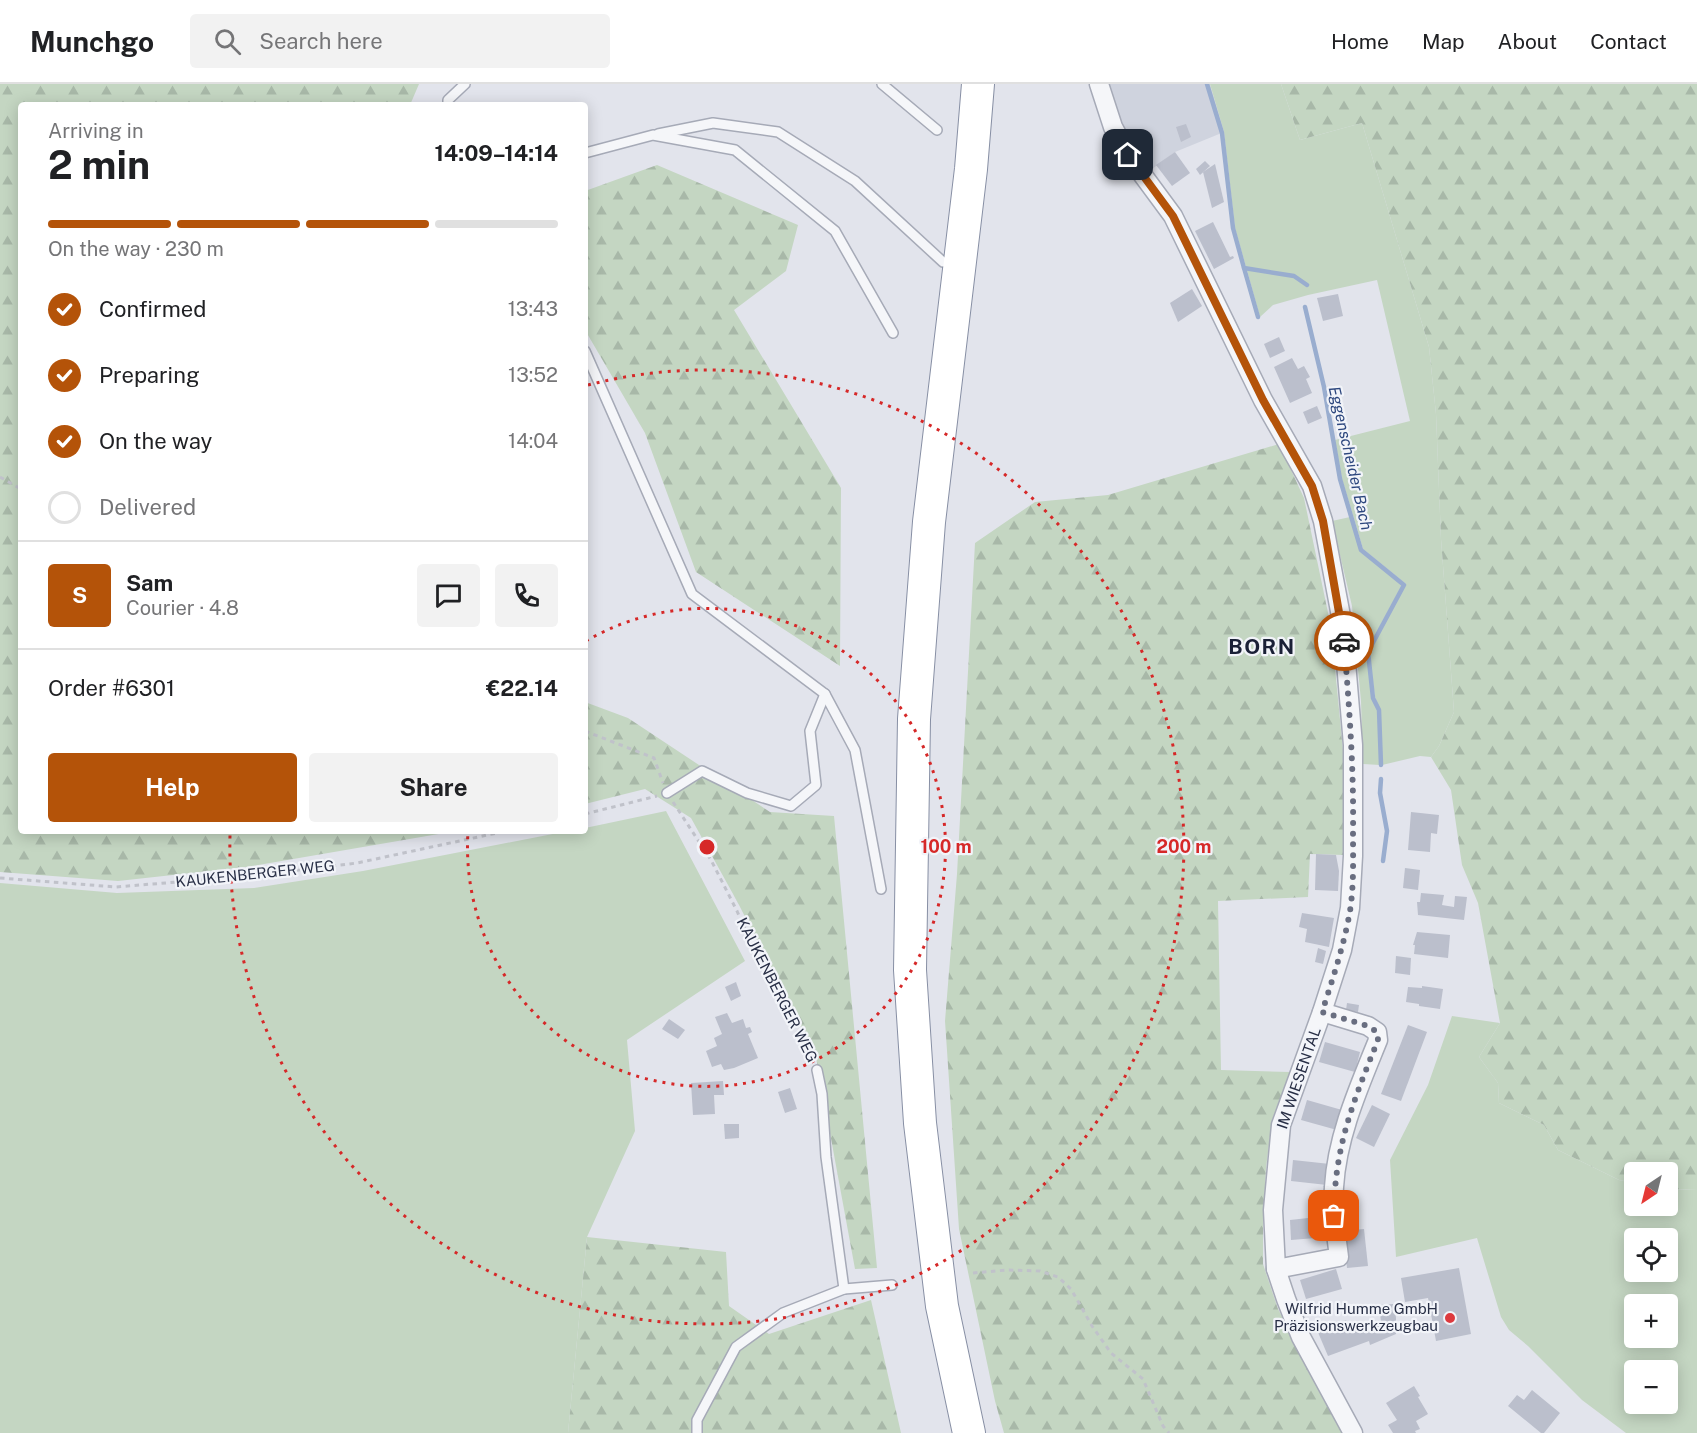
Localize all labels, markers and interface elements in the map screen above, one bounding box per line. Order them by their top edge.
search box [190,14,610,68]
text: Munchgo [30,25,154,58]
icon: search [211,25,244,58]
text: Search here [259,28,383,54]
text: Home [1331,29,1389,54]
text: Map [1422,29,1465,54]
text: About [1498,29,1557,54]
text: Contact [1590,29,1667,54]
text: Arriving in [48,119,143,143]
pin [1102,129,1153,180]
icon: home [1111,138,1144,171]
text: 14:09–14:14 [434,140,558,166]
text: 2 min [48,142,150,188]
text: On the way · 230 m [48,237,224,261]
icon: check [48,293,81,326]
text: Confirmed [99,296,206,322]
text: 13:43 [508,297,558,321]
icon: check [48,359,81,392]
text: Preparing [99,362,200,388]
text: 13:52 [508,363,558,387]
water label: Eggenscheider Bach [1325,384,1376,532]
icon: check [48,425,81,458]
text: On the way [99,428,212,454]
text: 14:04 [508,429,558,453]
text: Delivered [99,494,196,520]
button: chat [417,564,480,627]
button: phone [495,564,558,627]
text: Sam [126,570,173,596]
text: S [72,582,87,608]
text: Courier · 4.8 [126,596,239,620]
courier [1314,611,1374,671]
icon: car [1328,625,1361,658]
district label: BORN [1228,634,1296,659]
text: Order #6301 [48,675,175,701]
text: €22.14 [486,675,558,701]
button: Help [48,753,297,822]
button: Share [309,753,558,822]
text: 100 m [920,836,972,857]
text: 200 m [1157,836,1211,857]
centre of rings [697,837,717,857]
street label: KAUKENBERGER WEG [174,857,335,890]
street label: KAUKENBERGER WEG [734,915,821,1065]
street label: IM WIESENTAL [1273,1025,1324,1131]
north arrow [1624,1162,1678,1216]
map controls [1624,1162,1678,1414]
pin [1308,1190,1359,1241]
icon: bag [1317,1199,1350,1232]
button: locate [1624,1228,1678,1282]
button: + [1624,1294,1678,1348]
place label: Wilfrid Humme GmbH Präzisionswerkzeugbau [1274,1300,1438,1334]
marker: Wilfrid Humme GmbH Präzisionswerkzeugbau [1443,1311,1457,1325]
button: − [1624,1360,1678,1414]

